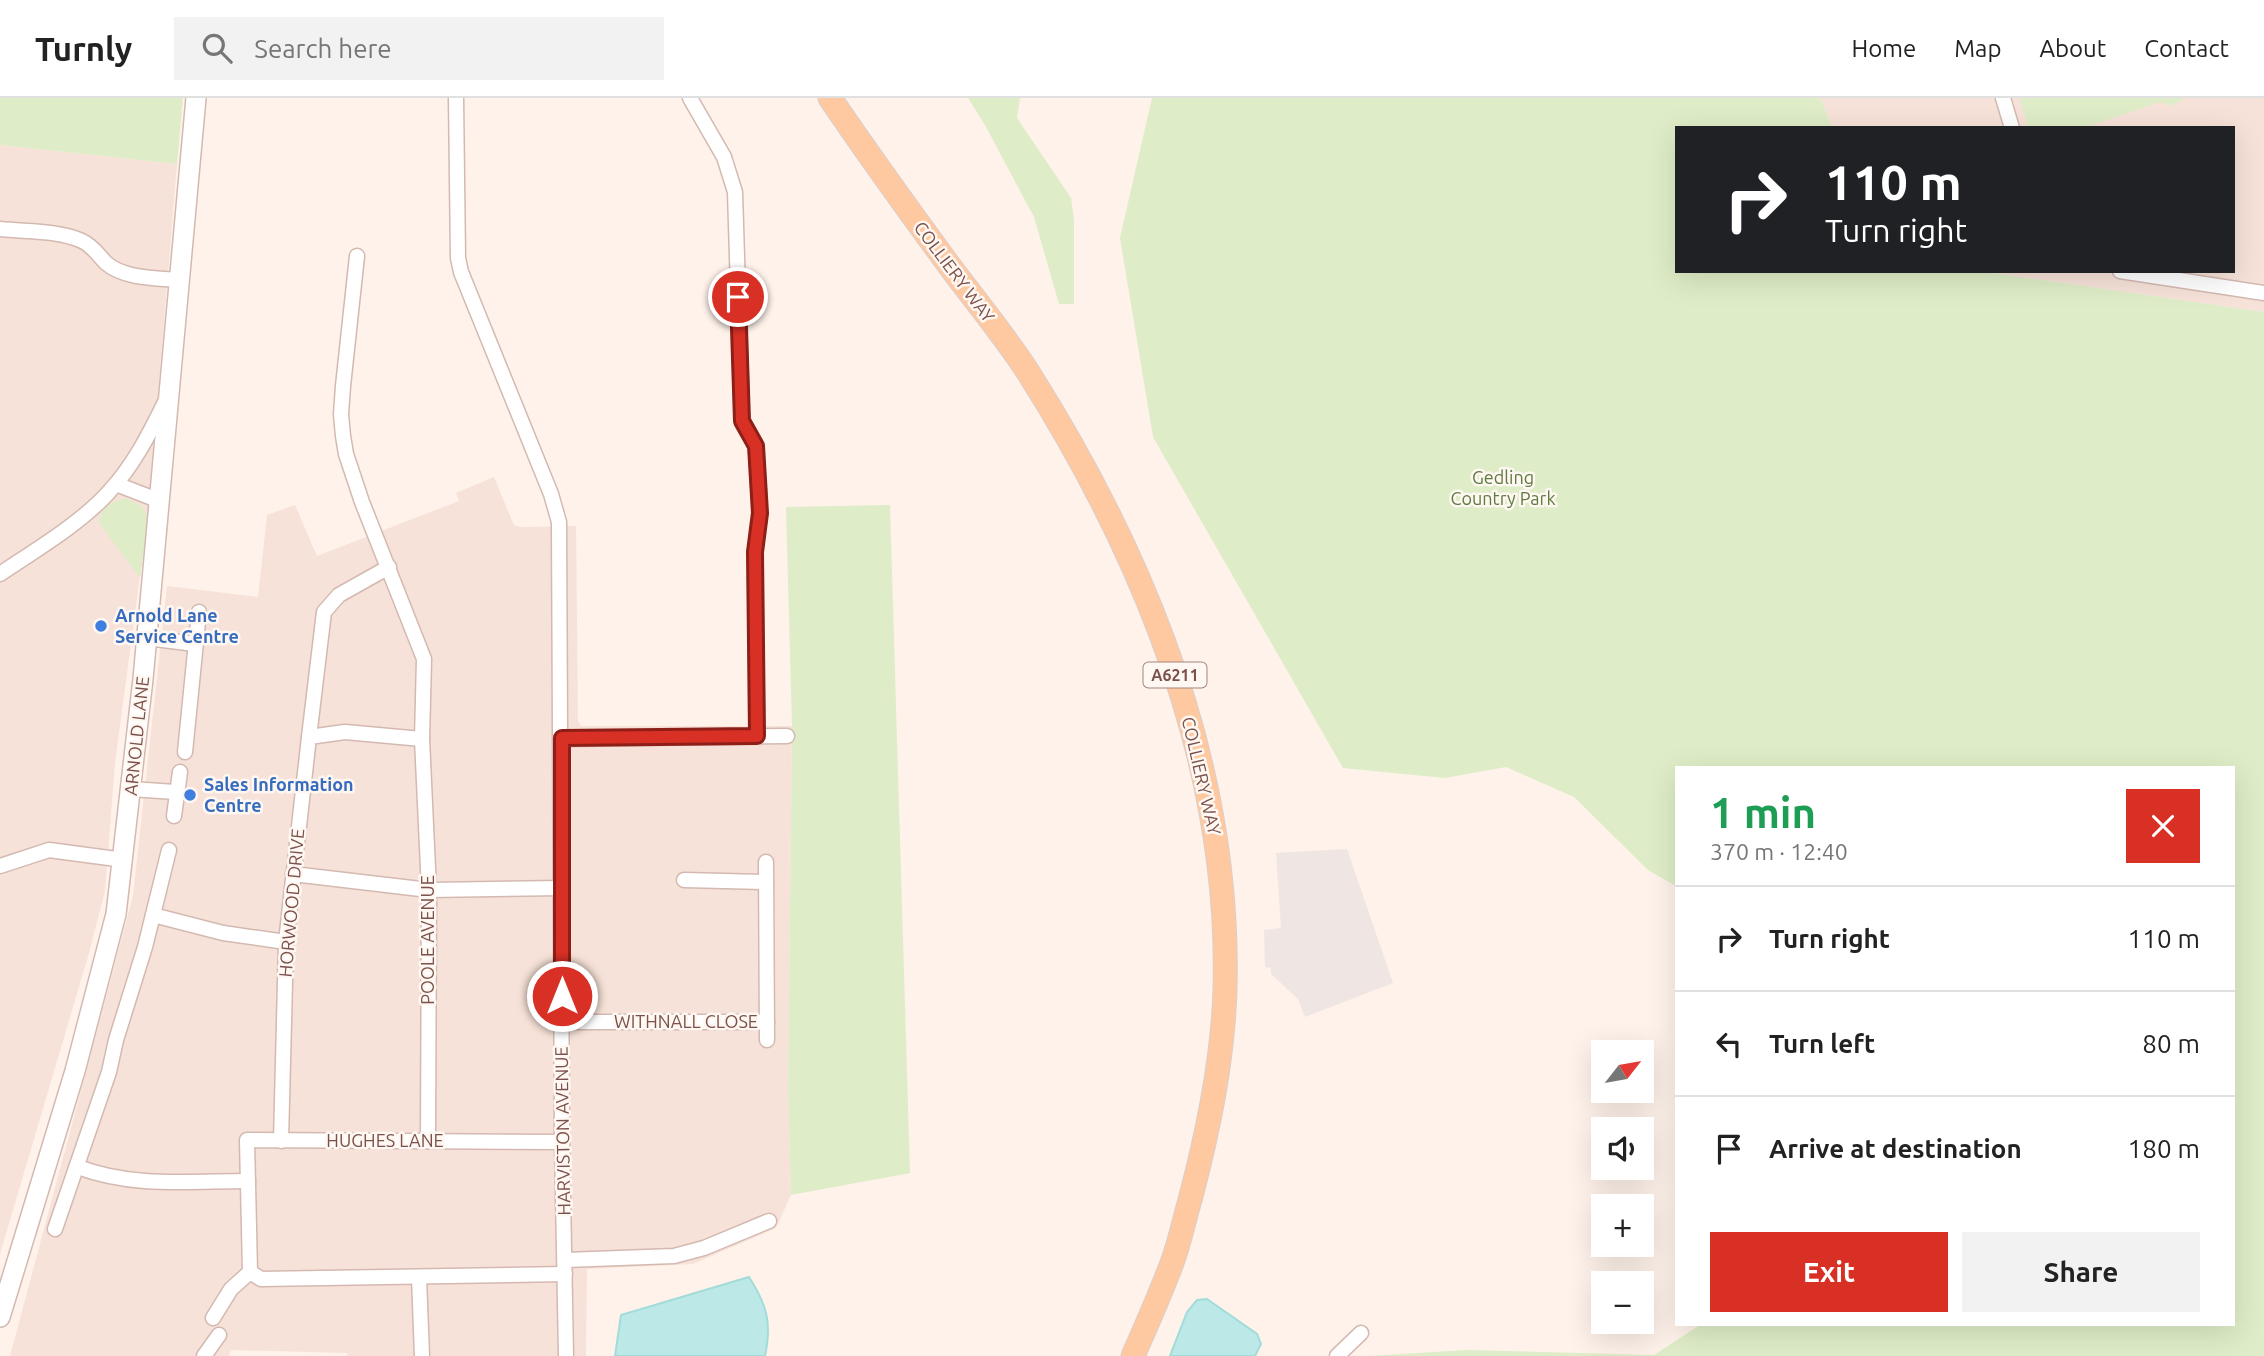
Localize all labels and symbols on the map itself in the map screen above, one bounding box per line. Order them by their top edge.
street label: COLLIERY WAY [910,217,999,326]
pin [708,267,768,327]
park label: Gedling Country Park [1451,467,1555,508]
place label: Arnold Lane Service Centre [115,605,239,646]
marker: Arnold Lane Service Centre [93,618,109,634]
road number: A6211 [1144,662,1206,688]
street label: ARNOLD LANE [120,675,152,797]
street label: COLLIERY WAY [1179,715,1225,837]
place label: Sales Information Centre [204,774,354,815]
marker: Sales Information Centre [182,787,198,803]
street label: HORWOOD DRIVE [275,828,307,978]
street label: POOLE AVENUE [417,875,437,1005]
position arrow [525,959,599,1033]
street label: WITHNALL CLOSE [614,1011,758,1031]
north arrow [1591,1040,1654,1102]
street label: HARVISTON AVENUE [551,1046,573,1216]
street label: HUGHES LANE [326,1130,444,1150]

